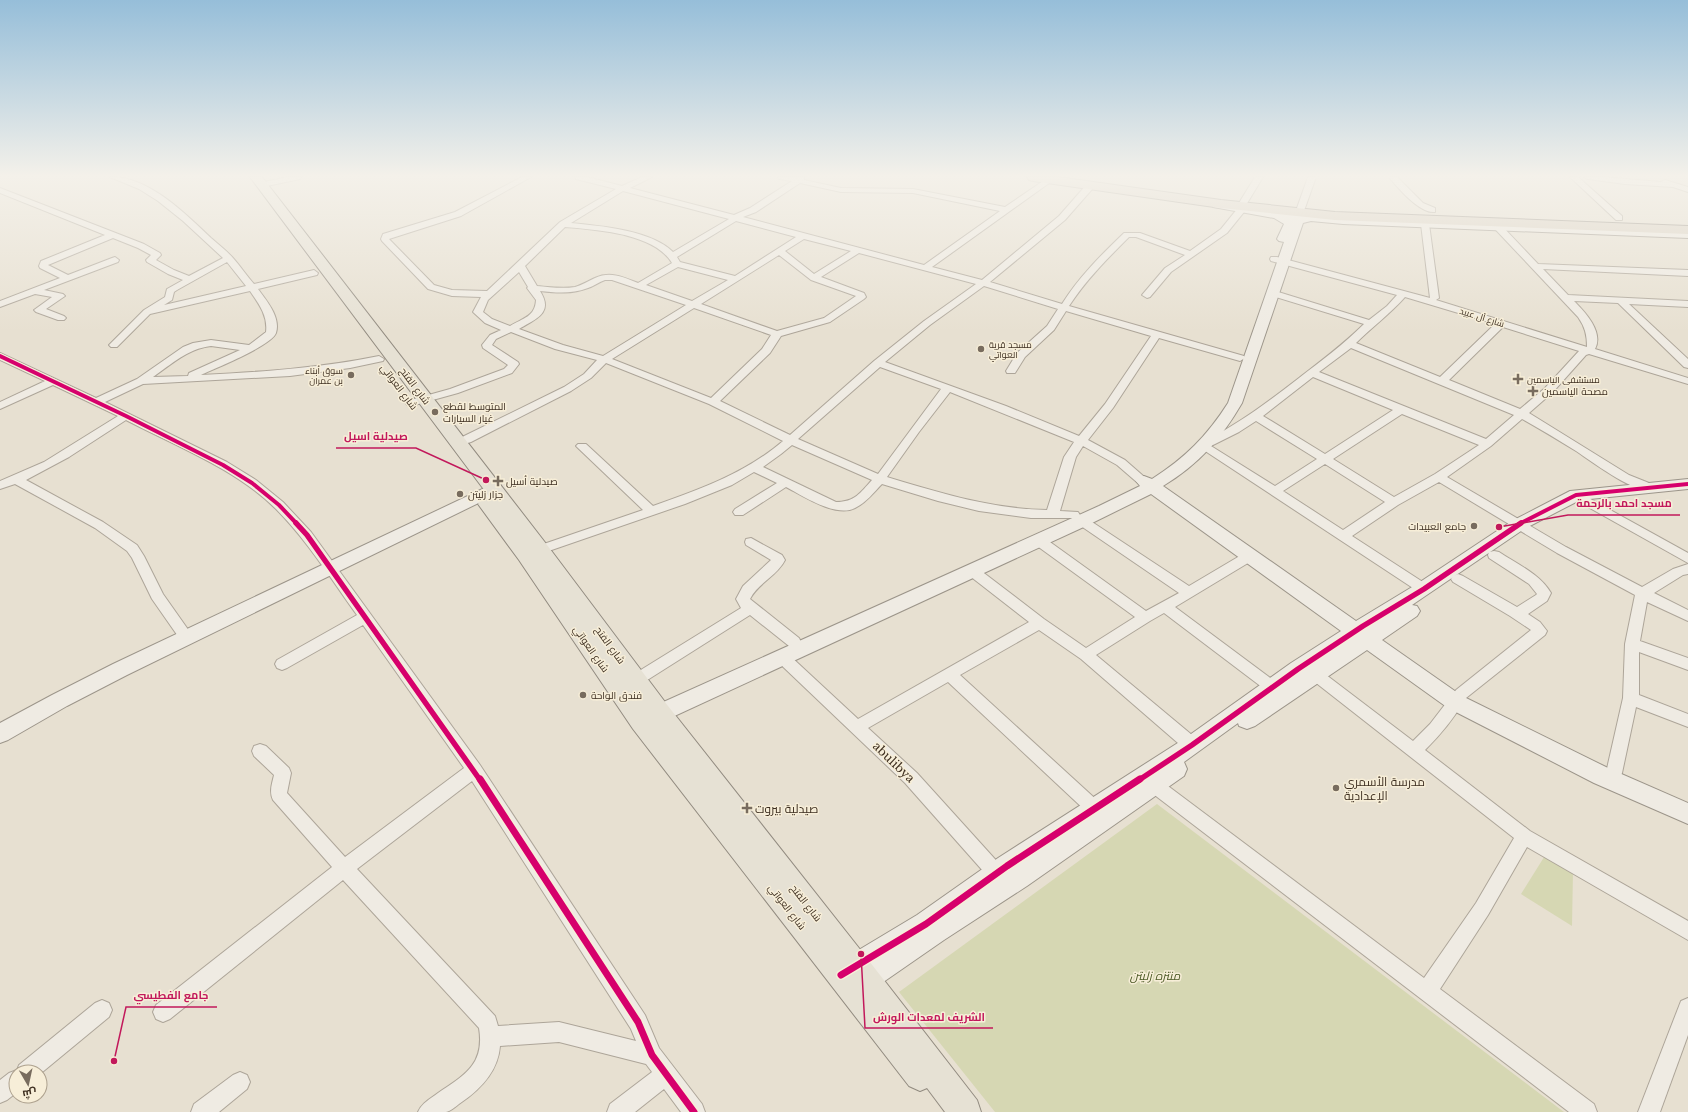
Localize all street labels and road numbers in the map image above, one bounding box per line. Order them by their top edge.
street label: شارع آل عبيد [1458,305,1506,330]
street label: شارع العواتي [377,362,420,413]
street label: شارع الفتح [397,365,433,407]
street label: شارع العواتي [569,623,612,675]
street label: شارع الفتح [592,624,628,666]
street label: abulibya [870,738,918,786]
street label: شارع العواتي [764,882,809,933]
street label: شارع الفتح [788,882,824,924]

